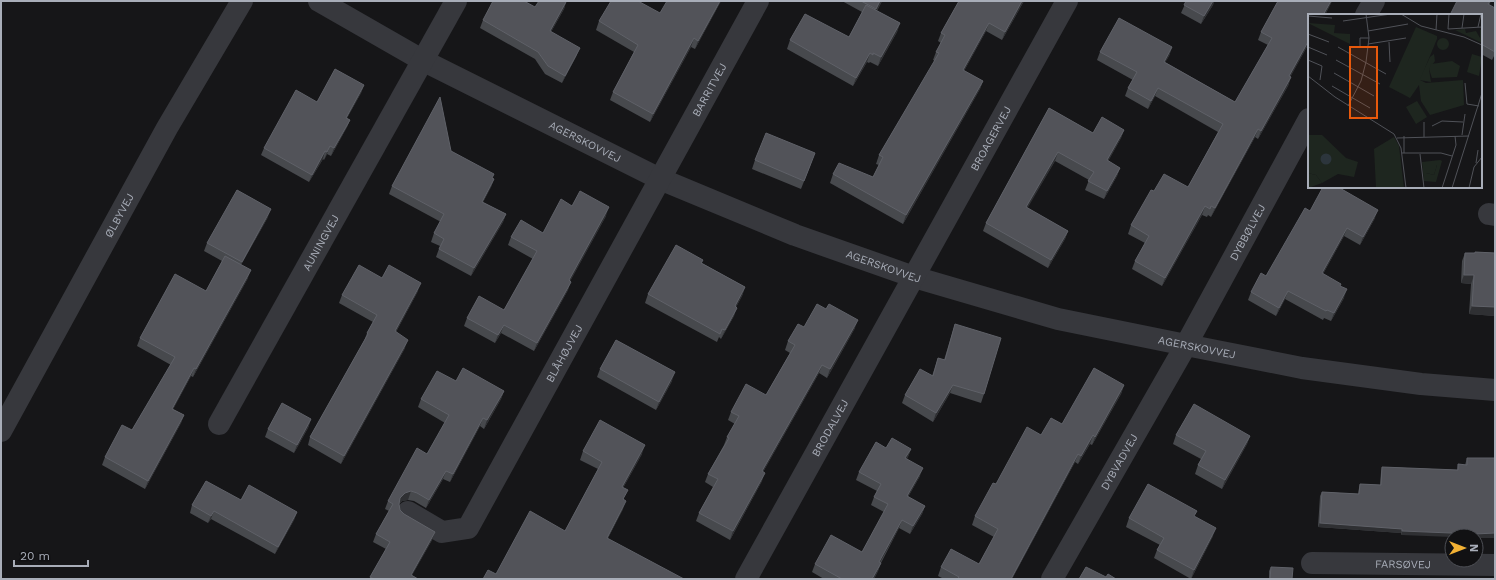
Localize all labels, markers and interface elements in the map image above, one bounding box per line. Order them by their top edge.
inset map [1308,14,1482,188]
street label: BARRITVEJ [690,61,730,119]
street label: BROAGERVEJ [968,104,1014,173]
street label: AGERSKOVVEJ [547,119,623,165]
street label: ØLBYVEJ [102,191,137,240]
street label: DYBBØLVEJ [1227,202,1268,263]
street label: AUNINGVEJ [300,212,342,273]
street label: AGERSKOVVEJ [844,248,923,286]
street label: BLÅHØJVEJ [543,323,586,385]
street label: AGERSKOVVEJ [1157,334,1237,362]
street label: BRODALVEJ [809,397,851,459]
street label: DYBVADVEJ [1098,432,1141,493]
north arrow [1444,528,1484,568]
scale bar [14,542,88,568]
text: N [1467,544,1480,552]
text: 20 m [20,549,50,563]
street label: FARSØVEJ [1375,558,1431,571]

